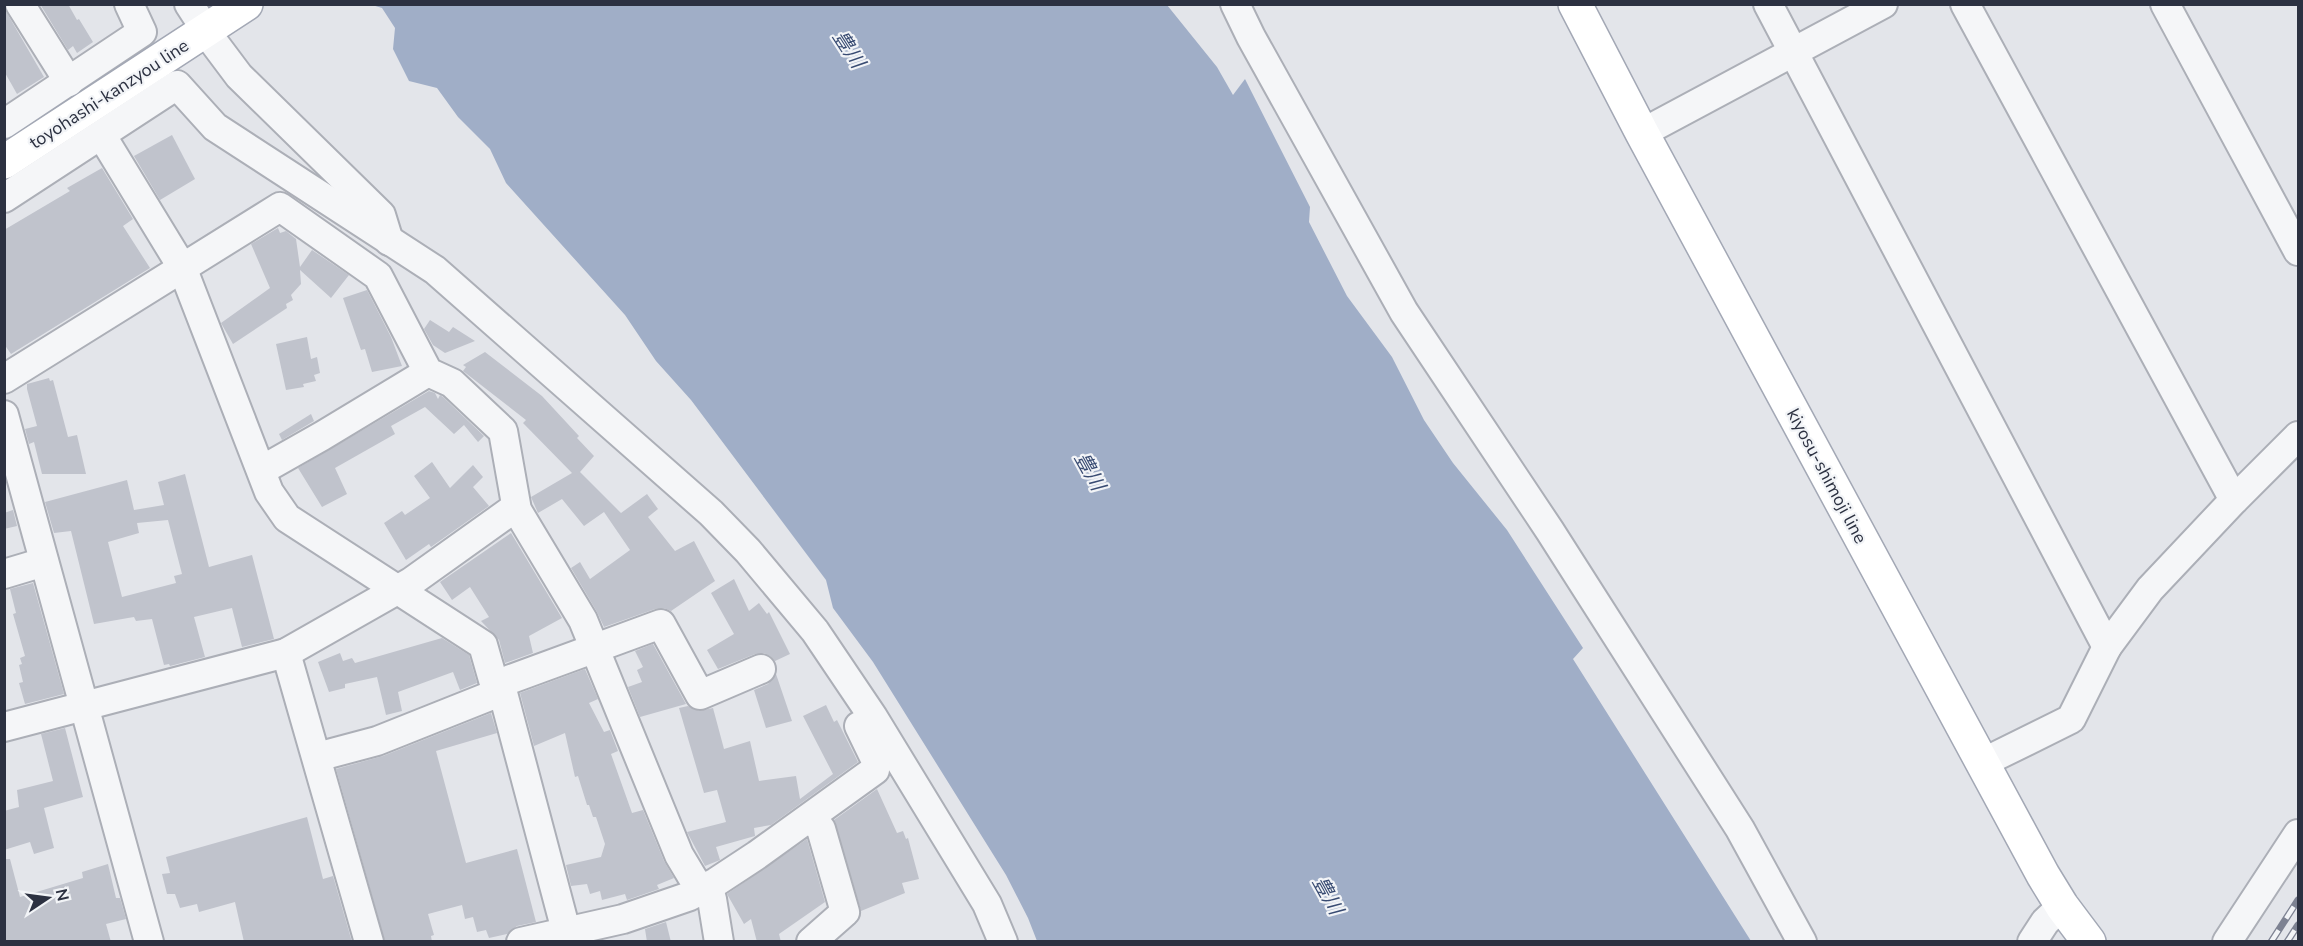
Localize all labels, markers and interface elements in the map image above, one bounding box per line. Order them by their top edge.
water label: 豊川 [826,25,872,75]
street label: toyohashi-kanzyou line [25,33,193,155]
street label: kiyosu-shimoji line [1781,404,1873,548]
water label: 豊川 [1068,447,1112,497]
north arrow [18,868,78,928]
water label: 豊川 [1306,871,1350,921]
text: N [50,887,74,903]

